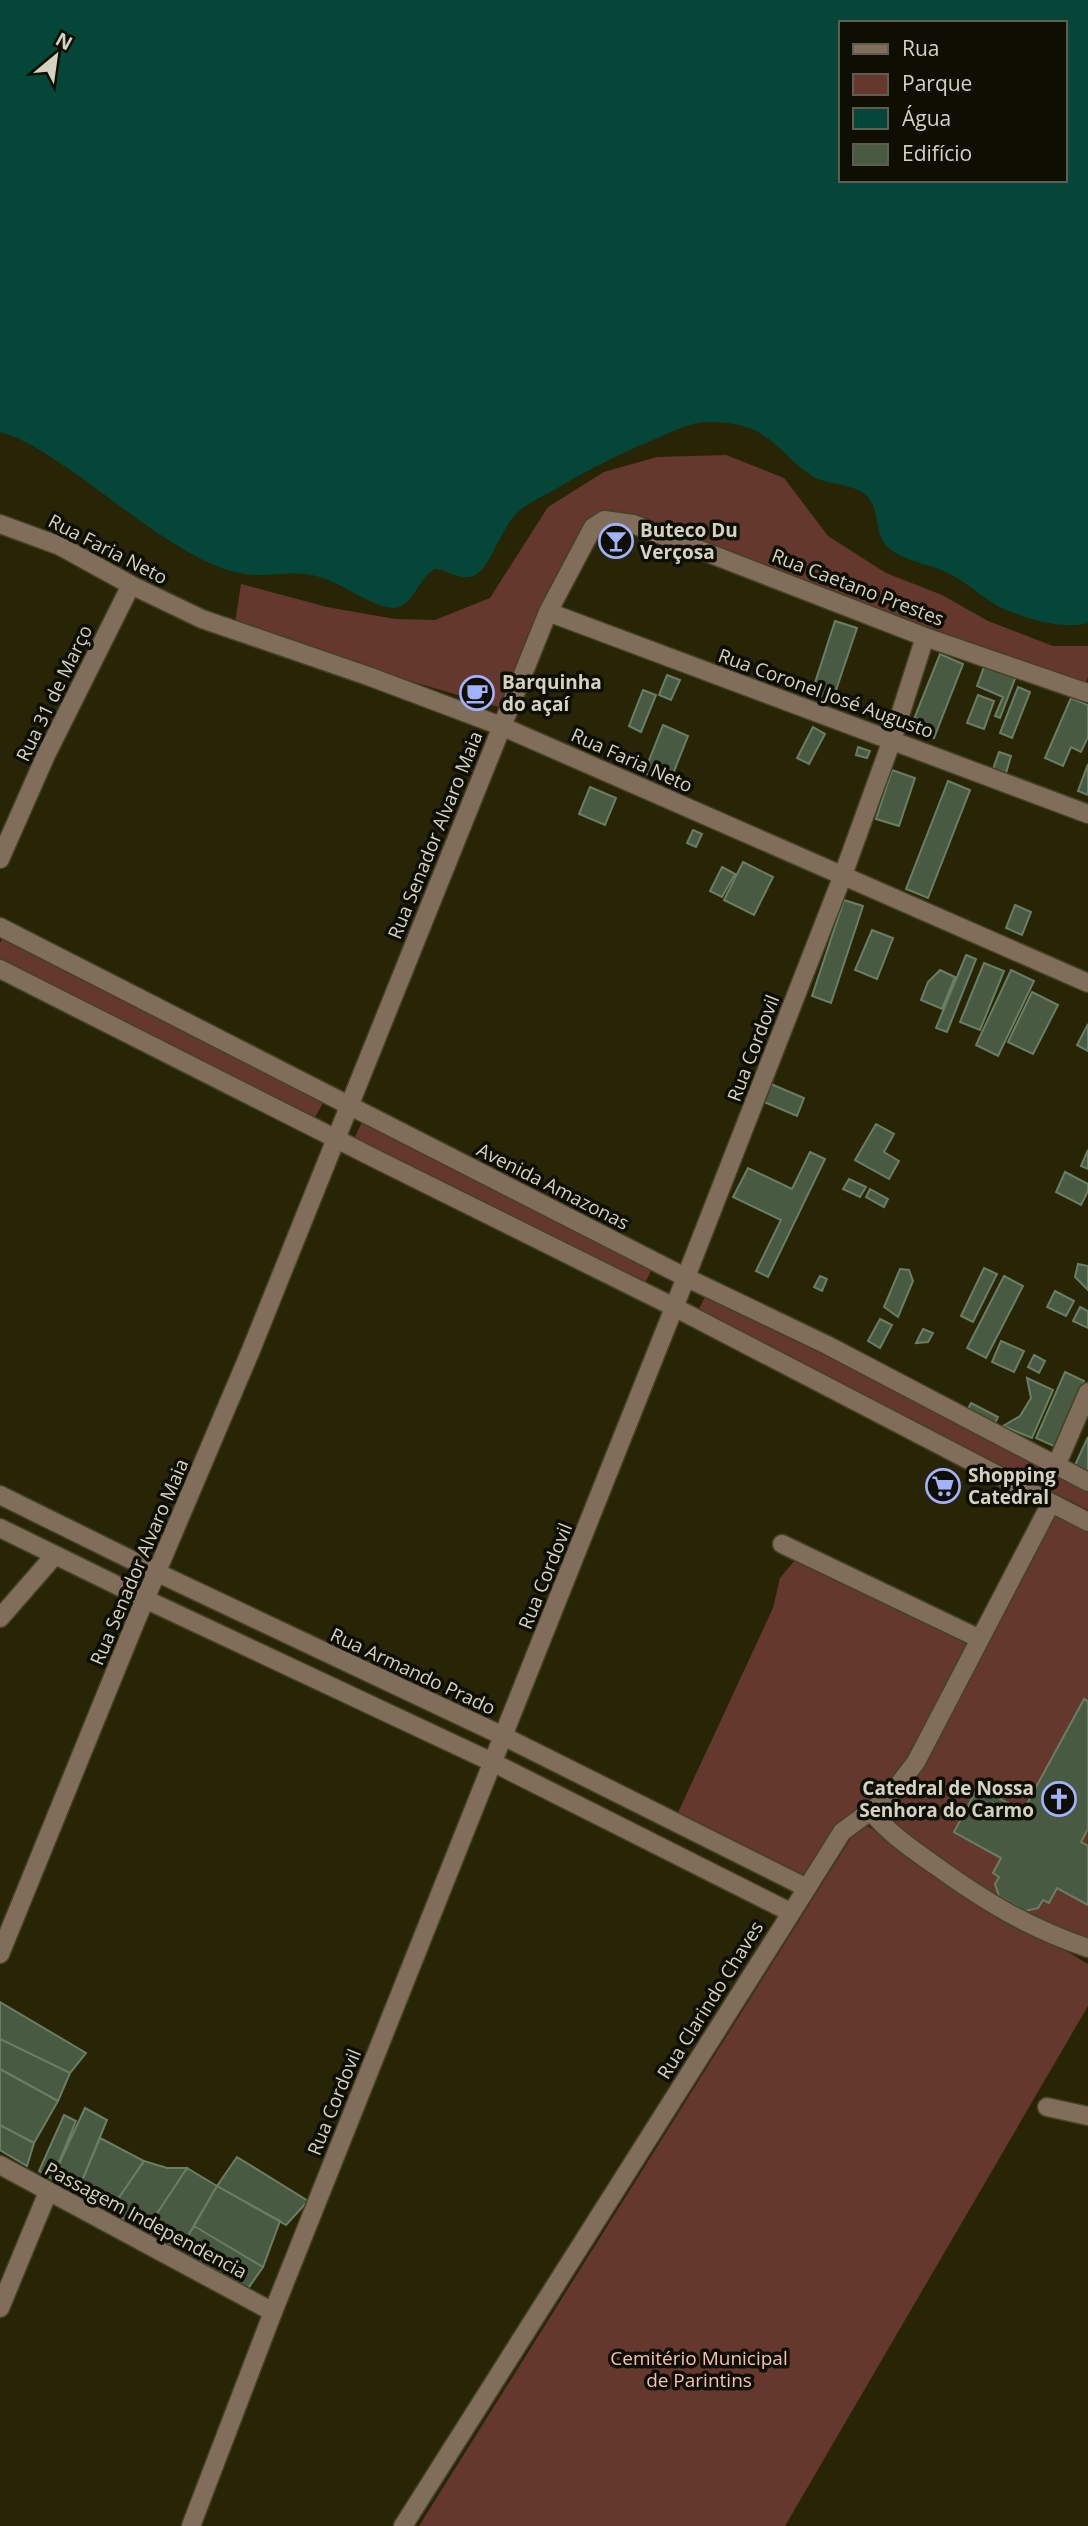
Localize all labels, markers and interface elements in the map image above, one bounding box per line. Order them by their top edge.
north arrow [21,21,91,91]
legend [839,21,1067,182]
text: N [51,26,77,56]
text: Rua [902,34,940,62]
text: Parque [902,69,972,97]
text: Água [902,104,951,132]
text: Edifício [902,139,972,167]
street label: Rua Faria Neto [44,508,172,590]
place label: Buteco Du Verçosa [640,517,738,565]
bar icon: Buteco Du Verçosa [597,522,635,560]
street label: Rua Caetano Prestes [768,542,948,632]
street label: Rua 31 de Março [10,620,98,766]
street label: Rua Coronel José Augusto [715,642,937,744]
place label: Barquinha do açaí [502,669,602,717]
cafe icon: Barquinha do açaí [458,674,496,712]
street label: Rua Faria Neto [567,722,697,798]
street label: Rua Senador Alvaro Maia [381,727,489,943]
street label: Rua Cordovil [721,991,785,1105]
street label: Avenida Amazonas [472,1136,634,1236]
street label: Rua Senador Alvaro Maia [84,1455,194,1669]
place label: Shopping Catedral [968,1462,1056,1510]
supermarket icon: Shopping Catedral [924,1467,962,1505]
street label: Rua Cordovil [512,1519,578,1633]
street label: Rua Armando Prado [326,1621,500,1721]
place label: Catedral de Nossa Senhora do Carmo [859,1775,1034,1823]
church icon: Catedral de Nossa Senhora do Carmo [1040,1780,1078,1818]
street label: Rua Clarindo Chaves [651,1916,769,2084]
street label: Rua Cordovil [301,2045,367,2159]
street label: Passagem Independencia [40,2156,252,2284]
park label: Cemitério Municipal de Parintins [610,2345,788,2393]

